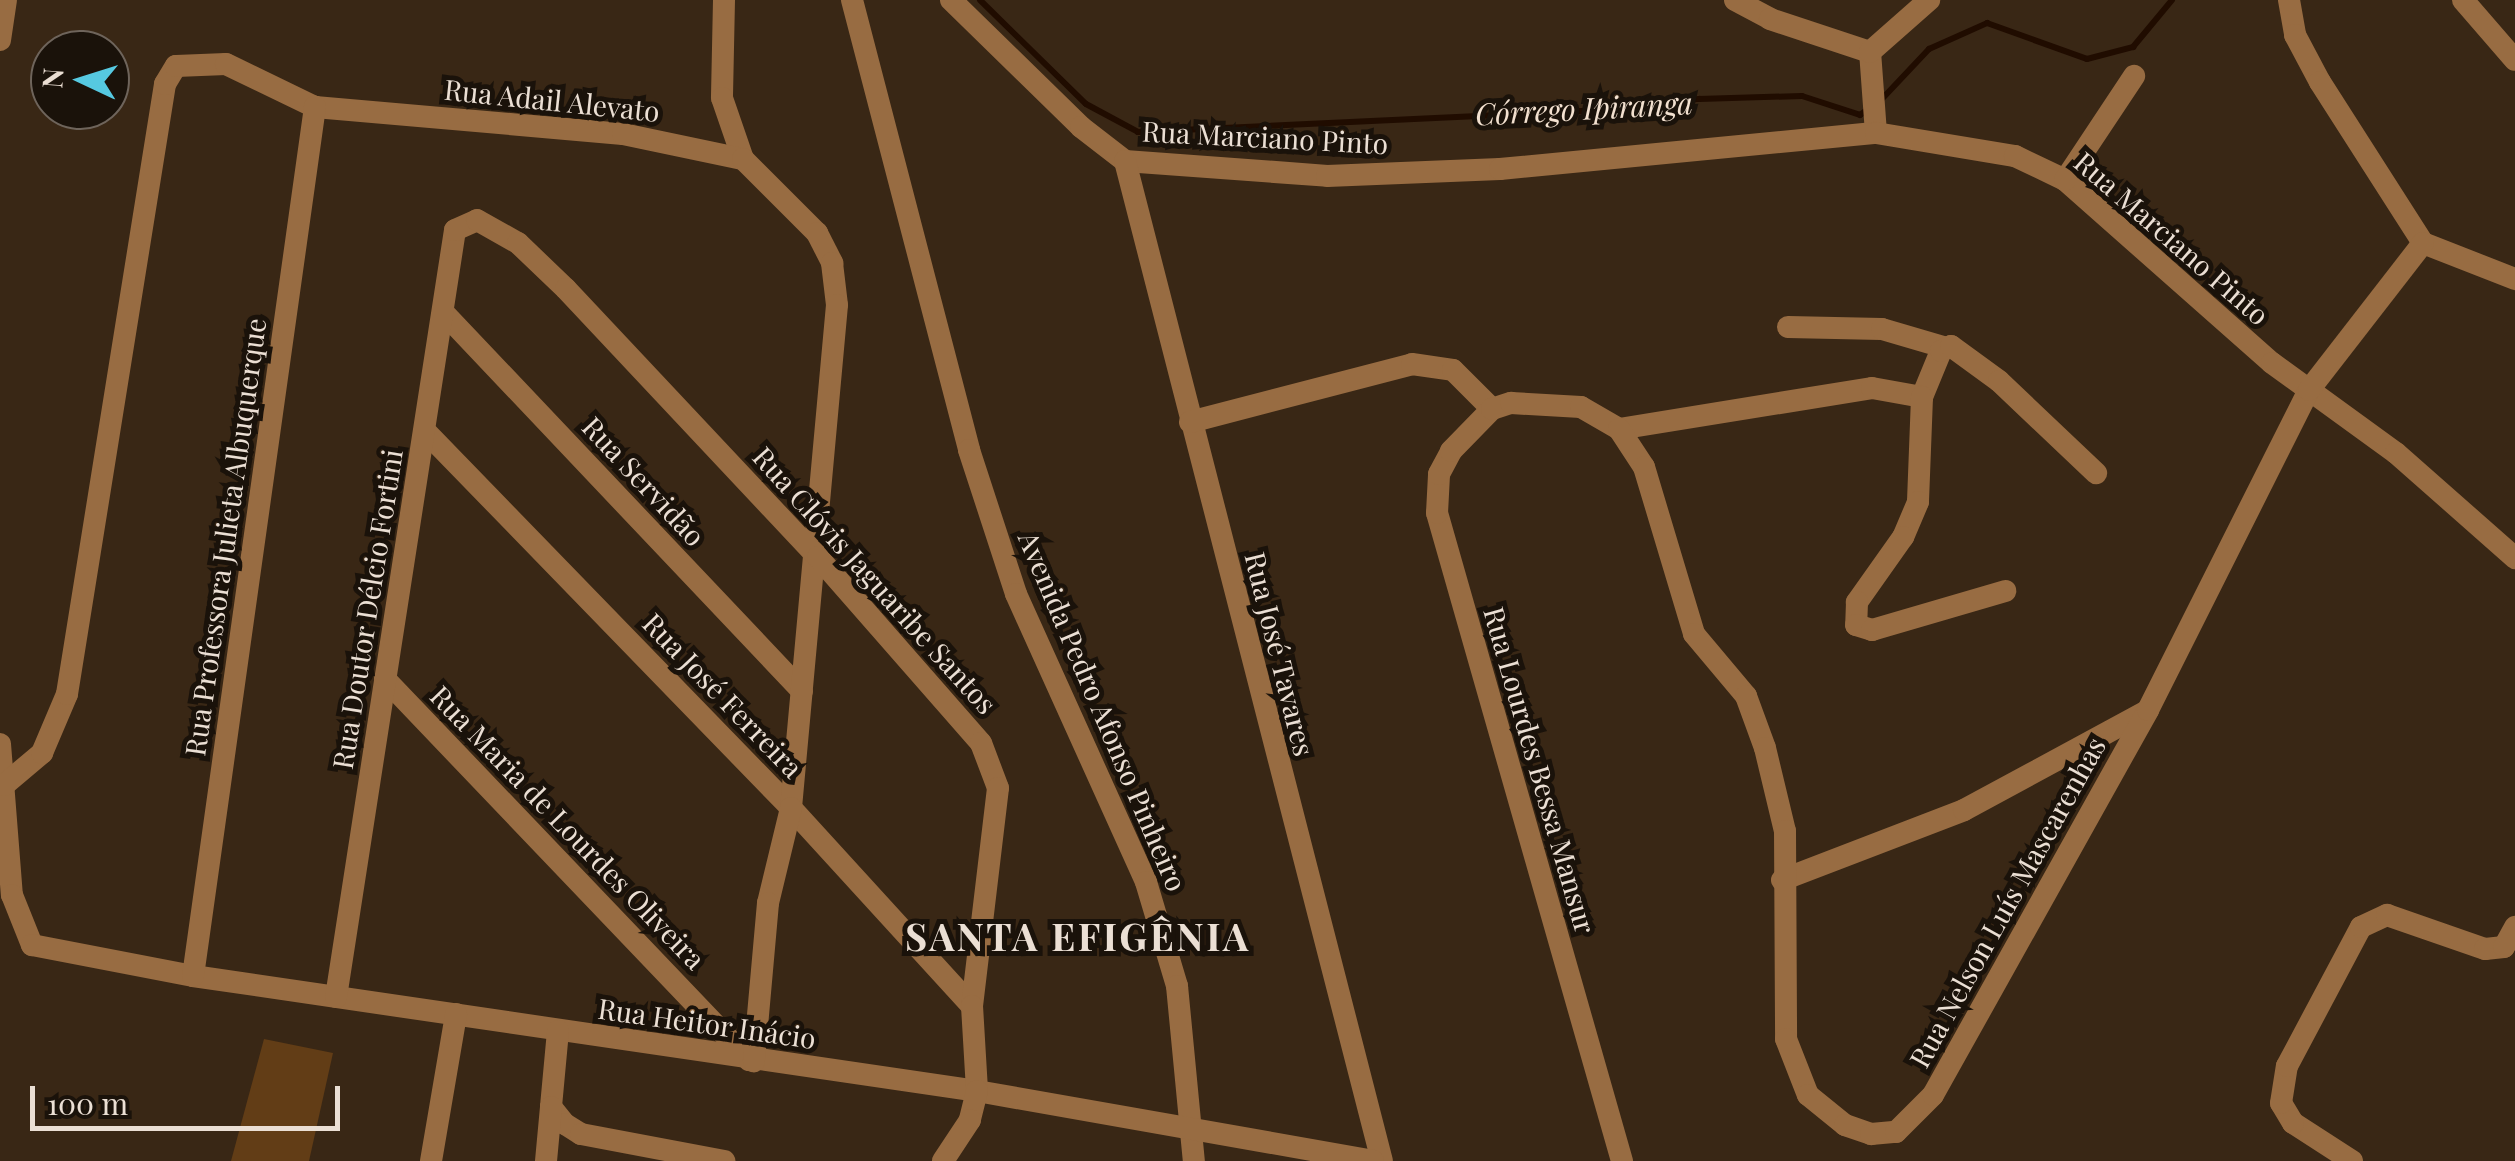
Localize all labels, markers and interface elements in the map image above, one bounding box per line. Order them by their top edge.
north arrow [30,30,130,130]
text: N [32,67,71,89]
street label: Rua Adail Alevato [442,72,662,128]
water label: Córrego Ipiranga [1474,84,1694,132]
street label: Rua Marciano Pinto [1141,114,1389,160]
street label: Rua Marciano Pinto [2068,144,2276,332]
street label: Rua Professora Julieta Albuquerque [177,315,273,759]
street label: Rua Servidão [576,409,712,553]
street label: Rua Clóvis Jaguaribe Santos [746,440,1004,720]
street label: Rua Doutor Délcio Fortini [325,446,409,772]
street label: Avenida Pedro Afonso Pinheiro [1012,525,1194,897]
street label: Rua José Tavares [1238,548,1322,760]
street label: Rua Lourdes Bessa Mansur [1477,602,1603,938]
street label: Rua José Ferreira [636,606,810,784]
street label: Rua Maria de Lourdes Oliveira [423,678,713,976]
street label: Rua Nelson Luís Mascarenhas [1902,731,2112,1073]
district label: SANTA EFIGÊNIA [905,913,1251,959]
street label: Rua Heitor Inácio [596,991,818,1055]
scale bar [35,1066,345,1128]
text: 100 m [47,1083,128,1123]

